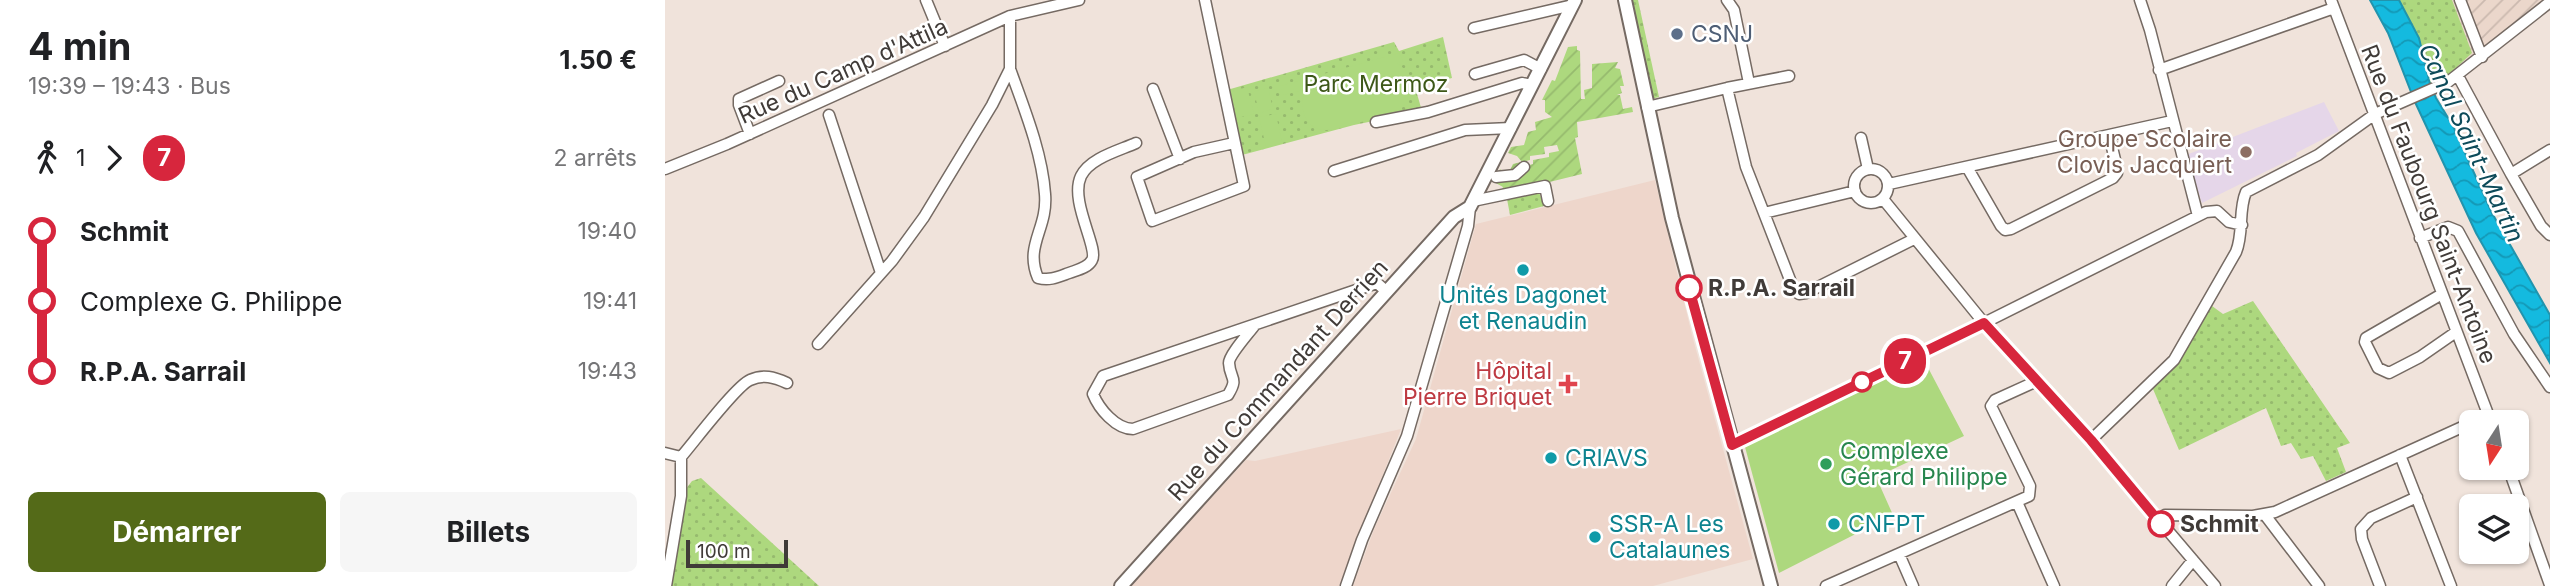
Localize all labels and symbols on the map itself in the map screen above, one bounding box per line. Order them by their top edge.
street label: Rue du Camp d'Attila [734,12,952,130]
place label: CSNJ [1691,20,1753,48]
marker: CSNJ [1669,26,1685,42]
water label: Canal Saint-Martin [2413,39,2530,247]
street label: Rue du Faubourg Saint-Antoine [2355,41,2503,367]
park label: Parc Mermoz [1304,70,1449,98]
place label: Groupe Scolaire Clovis Jacquiert [2057,125,2232,179]
marker: Groupe Scolaire Clovis Jacquiert [2238,144,2254,160]
street label: Rue du Commandant Derrien [1162,254,1394,506]
marker: Unités Dagonet et Renaudin [1515,262,1531,278]
place label: R.P.A. Sarrail [1708,274,1855,302]
marker: R.P.A. Sarrail [1676,275,1702,301]
place label: Unités Dagonet et Renaudin [1439,281,1607,335]
line badge: 7 [1882,338,1928,384]
place label: Hôpital Pierre Briquet [1403,357,1552,411]
unlabelled marker [1852,372,1872,392]
marker: Hôpital Pierre Briquet [1558,374,1578,394]
north arrow [2459,410,2529,480]
place label: Complexe Gérard Philippe [1840,437,2008,491]
place label: CRIAVS [1565,444,1648,472]
marker: CRIAVS [1543,450,1559,466]
marker: Complexe Gérard Philippe [1818,456,1834,472]
place label: SSR-A Les Catalaunes [1609,510,1731,564]
place label: CNFPT [1848,510,1925,538]
place label: Schmit [2180,510,2259,538]
marker: Schmit [2148,511,2174,537]
marker: CNFPT [1826,516,1842,532]
marker: SSR-A Les Catalaunes [1587,529,1603,545]
scale bar [686,537,787,569]

